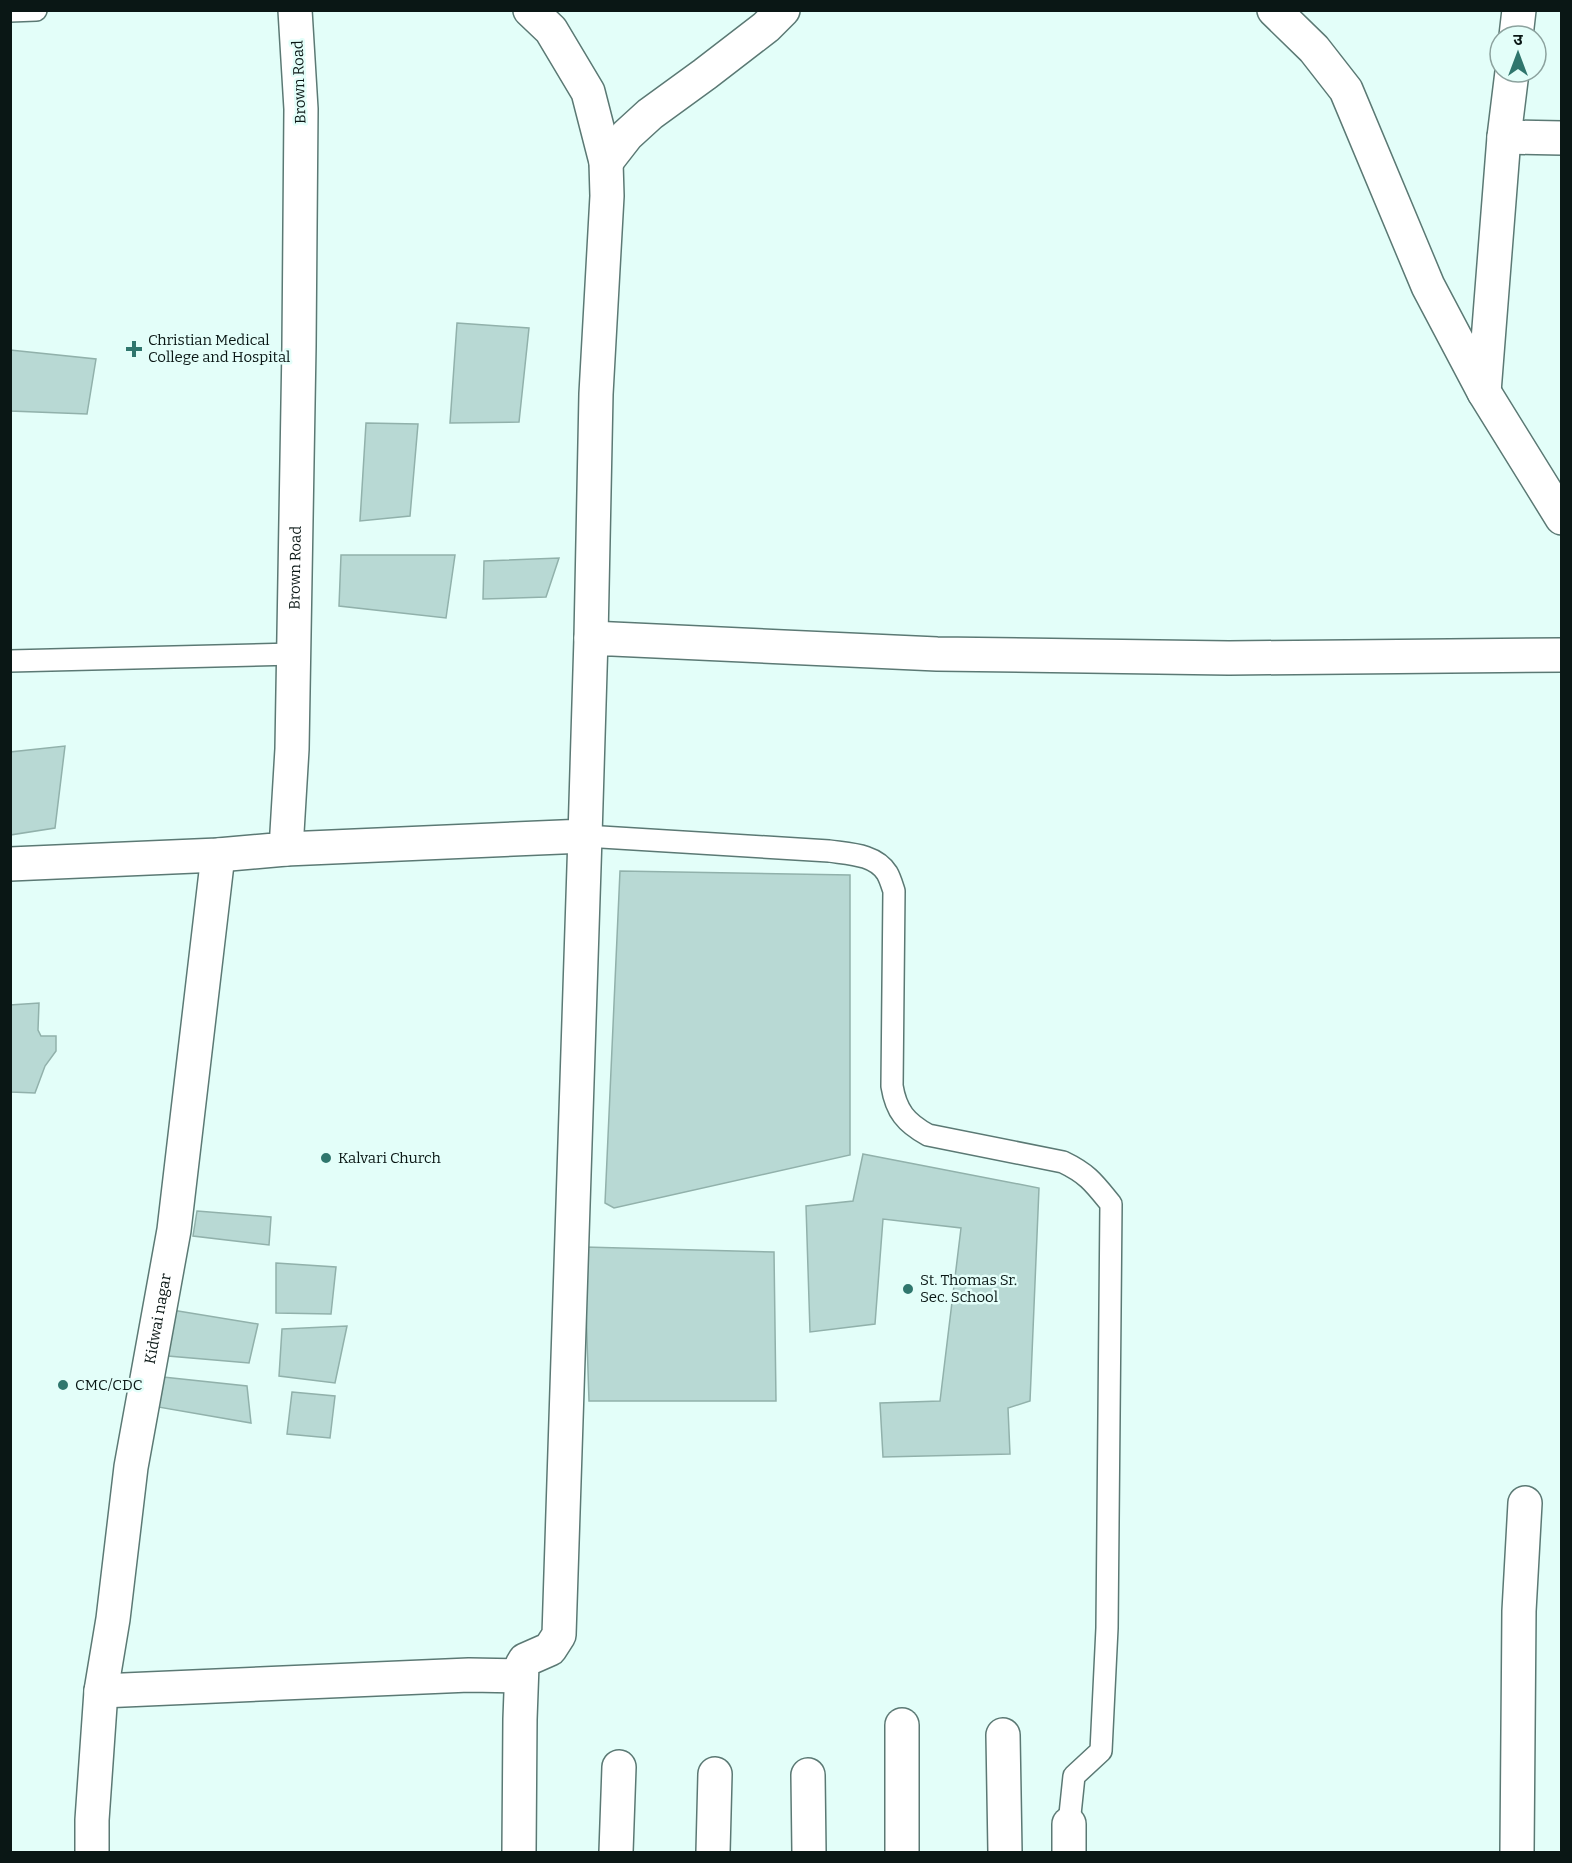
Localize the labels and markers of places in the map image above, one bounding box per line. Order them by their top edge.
place label: Christian Medical College and Hospital [148,331,290,366]
marker: Christian Medical College and Hospital [125,340,143,358]
place label: Kalvari Church [338,1149,442,1167]
marker: Kalvari Church [319,1151,333,1165]
place label: St. Thomas Sr. Sec. School [920,1271,1017,1306]
marker: St. Thomas Sr. Sec. School [901,1282,915,1296]
place label: CMC/CDC [75,1376,142,1394]
marker: CMC/CDC [56,1378,70,1392]

